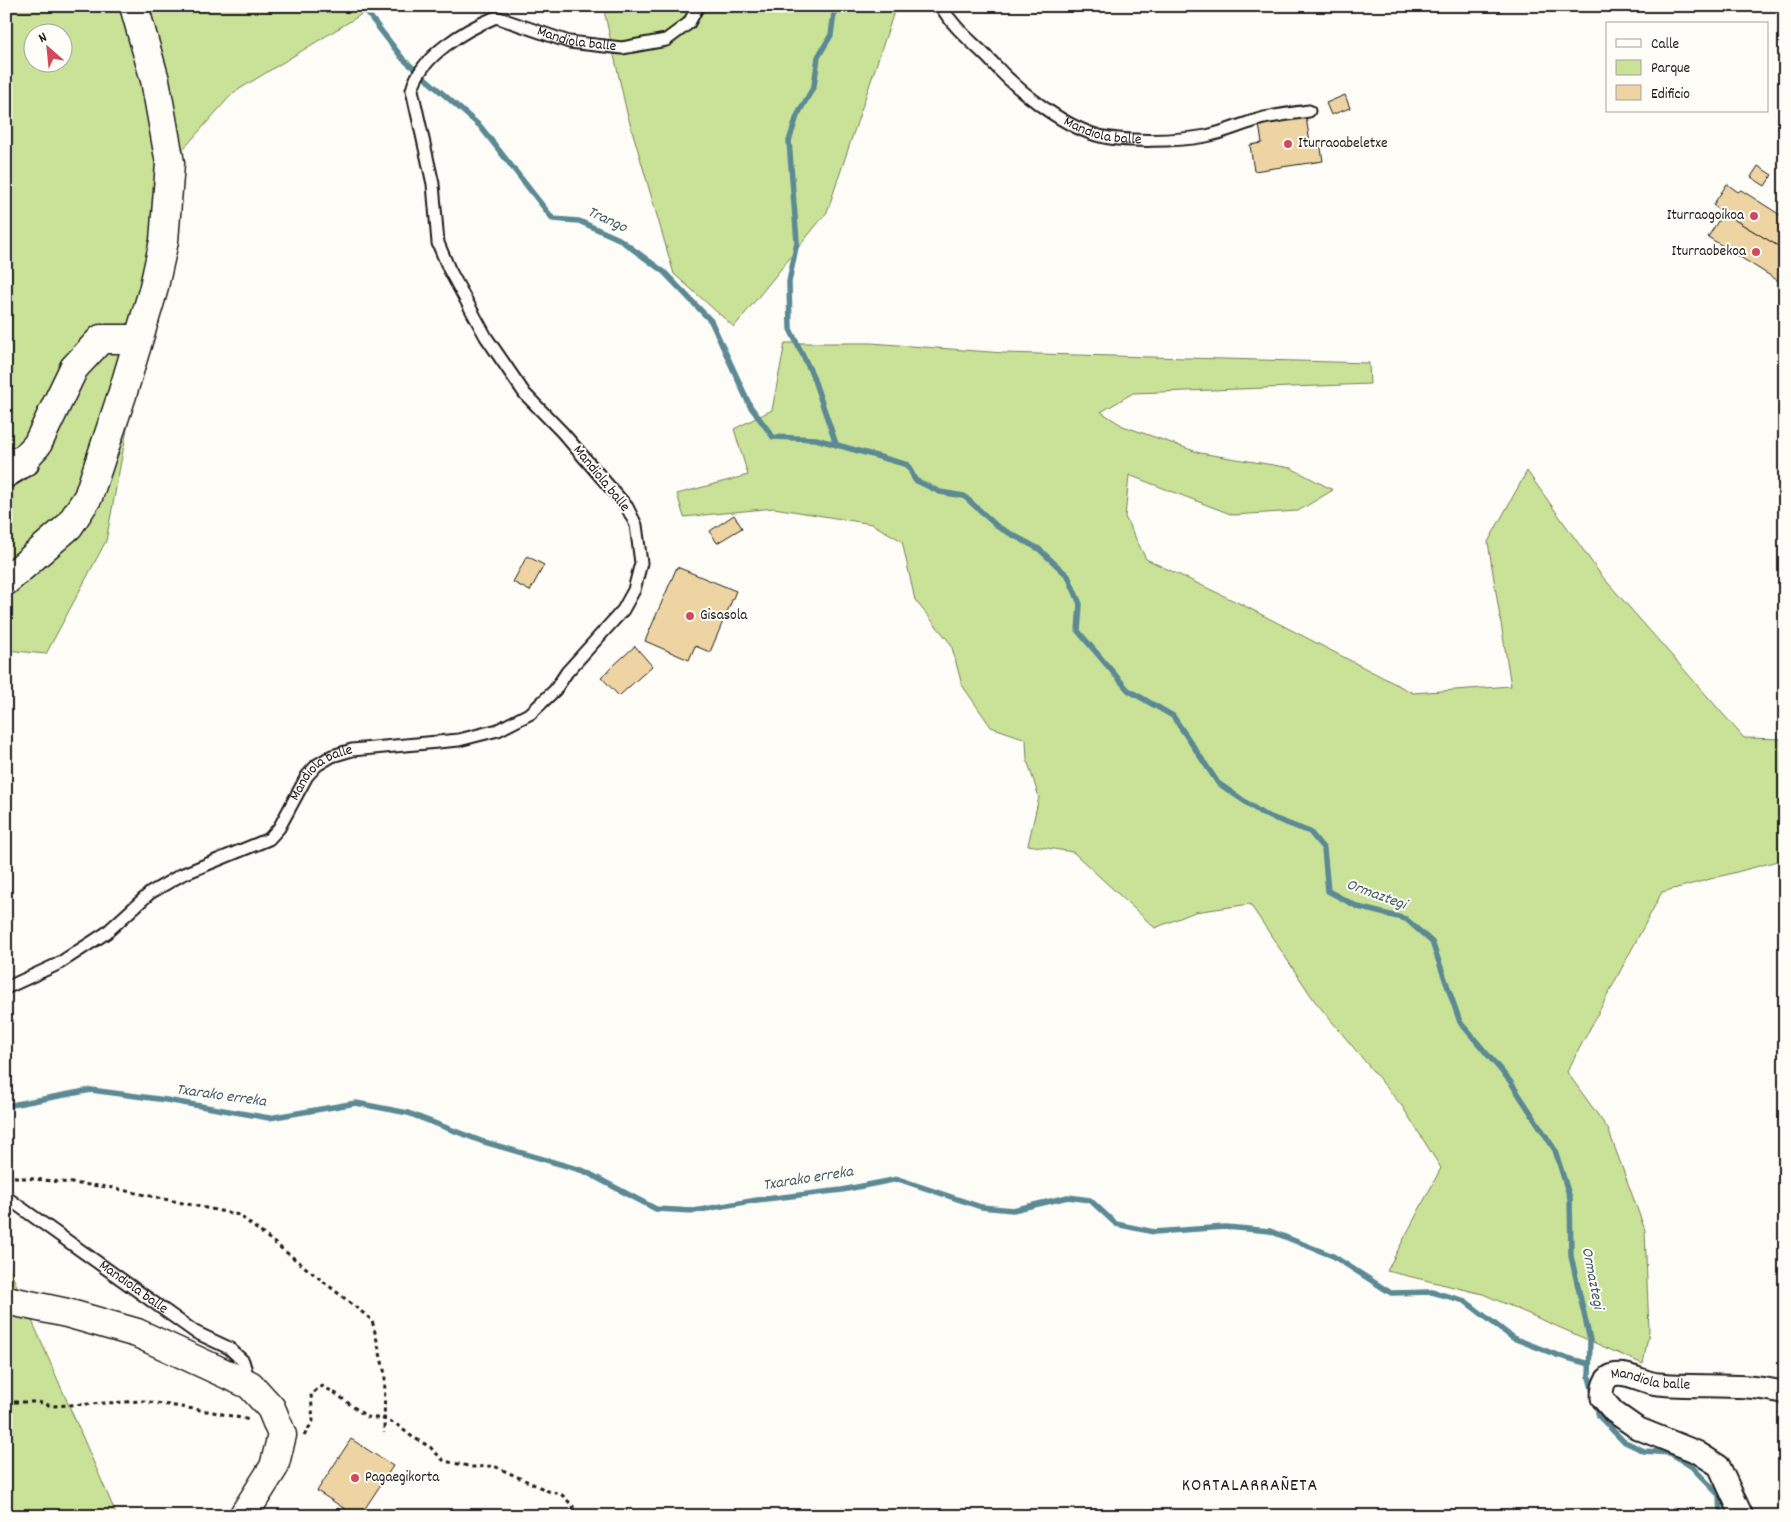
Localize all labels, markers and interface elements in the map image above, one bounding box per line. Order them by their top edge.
street label: Mandiola balle [534,21,618,58]
north arrow [22,22,72,72]
legend [1606,22,1768,112]
text: N [35,28,51,49]
text: Calle [1651,34,1680,56]
text: Parque [1651,58,1691,80]
text: Edificio [1651,84,1690,106]
street label: Mandiola balle [1059,111,1142,151]
place label: Iturraoabeletxe [1298,133,1388,155]
marker: Iturraoabeletxe [1282,138,1294,150]
water label: Trango [583,201,631,240]
place label: Iturraogoikoa [1667,205,1745,227]
marker: Iturraogoikoa [1748,210,1760,222]
place label: Iturraobekoa [1672,241,1747,263]
marker: Iturraobekoa [1750,246,1762,258]
street label: Mandiola balle [567,441,635,518]
place label: Gisasola [700,605,748,627]
marker: Gisasola [684,610,696,622]
street label: Mandiola balle [284,739,356,805]
water label: Ormaztegi [1343,873,1412,918]
water label: Txarako erreka [175,1078,269,1114]
water label: Txarako erreka [761,1160,856,1197]
water label: Ormaztegi [1575,1245,1610,1314]
street label: Mandiola balle [94,1255,172,1320]
street label: Mandiola balle [1609,1363,1691,1397]
place label: Pagaegikorta [365,1467,440,1489]
marker: Pagaegikorta [349,1472,361,1484]
district label: KORTALARRAÑETA [1182,1474,1318,1499]

